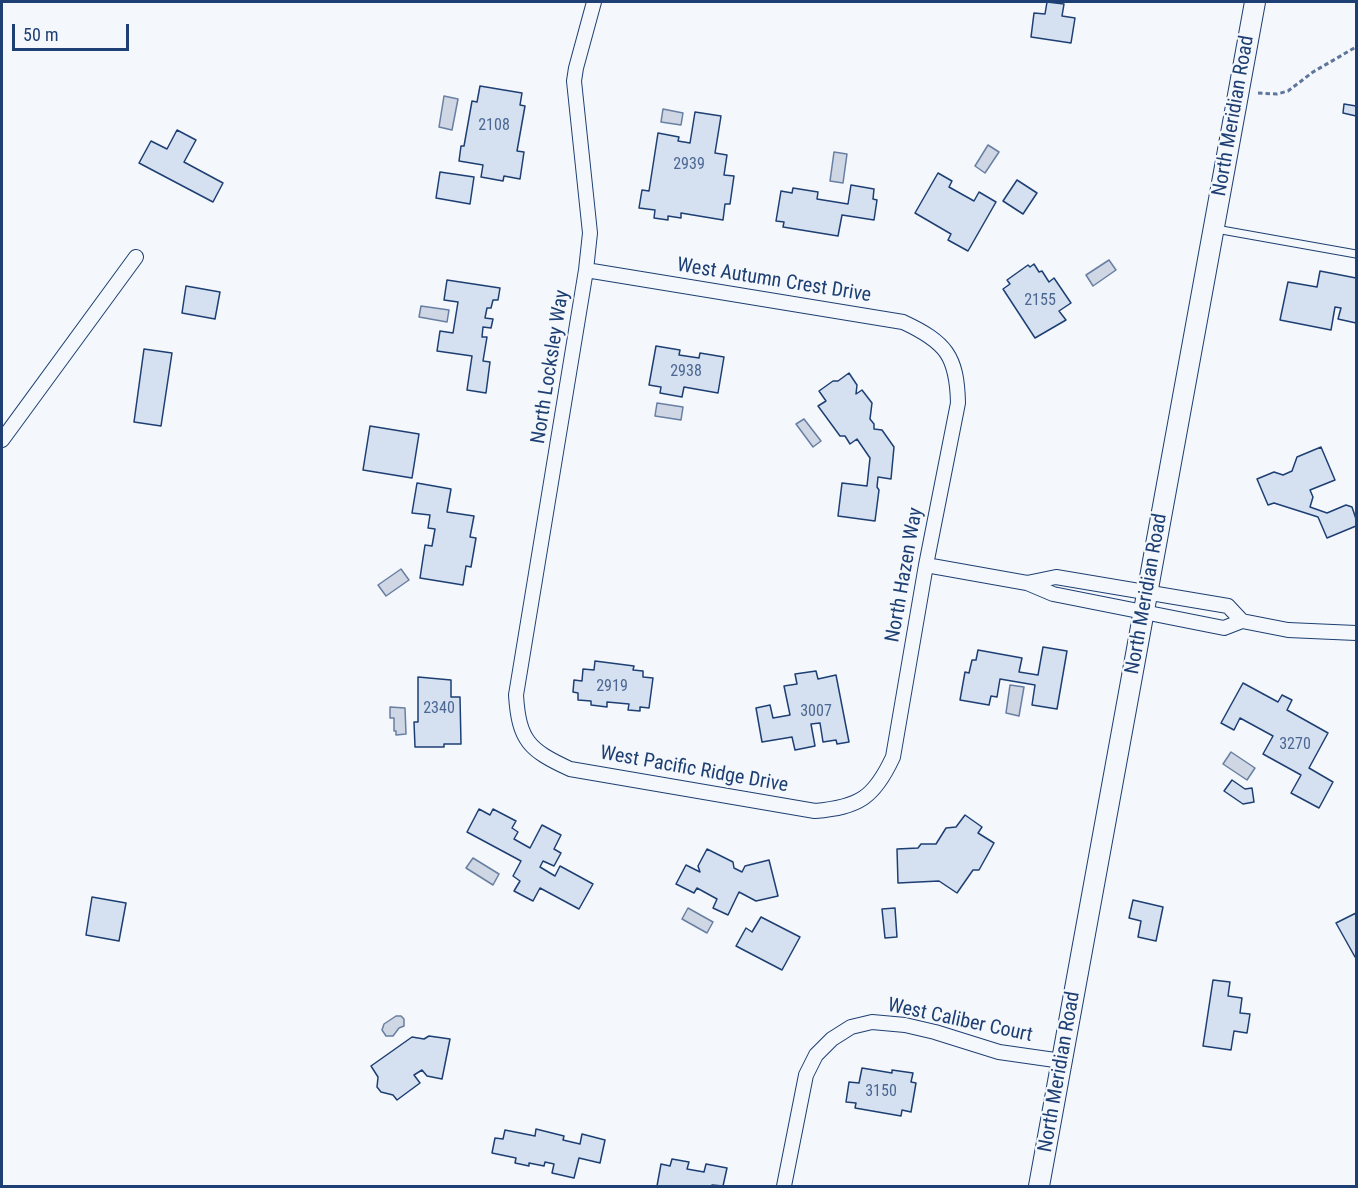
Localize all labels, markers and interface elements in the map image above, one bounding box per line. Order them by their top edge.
scale bar [15,12,132,50]
text: 50 m [23,24,58,45]
street label: North Meridian Road [1208,34,1260,198]
house number: 2108 [478,116,510,136]
house number: 2939 [673,155,705,175]
street label: West Autumn Crest Drive [675,254,873,308]
street label: North Locksley Way [527,288,575,446]
house number: 2155 [1024,291,1056,311]
house number: 2938 [670,362,702,382]
street label: North Hazen Way [881,506,929,644]
street label: North Meridian Road [1121,512,1173,676]
house number: 2919 [596,677,628,697]
house number: 2340 [423,699,455,719]
house number: 3007 [800,702,832,722]
house number: 3270 [1279,735,1311,755]
street label: West Pacific Ridge Drive [598,742,790,798]
street label: North Meridian Road [1034,990,1086,1154]
street label: West Caliber Court [885,994,1035,1048]
house number: 3150 [865,1082,897,1102]

